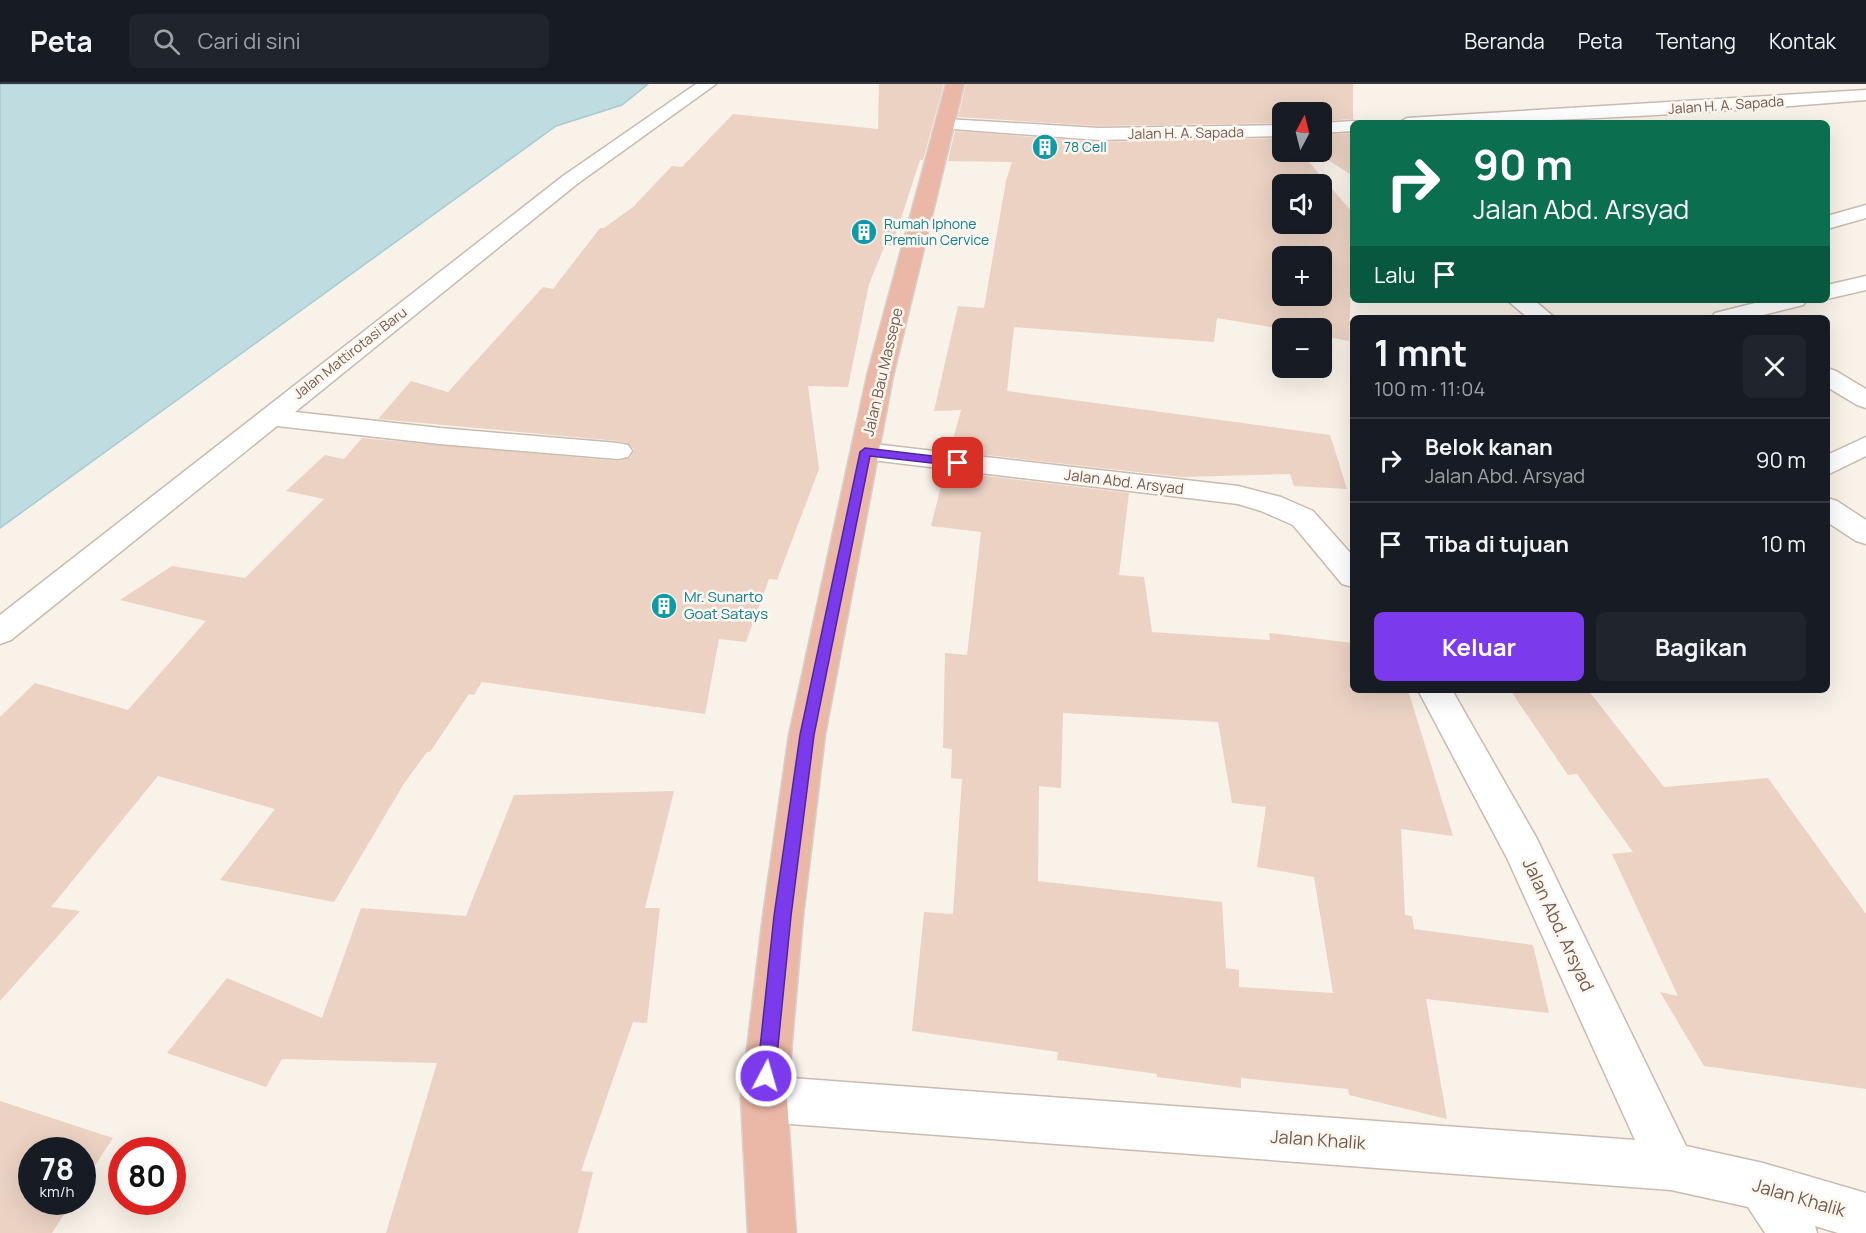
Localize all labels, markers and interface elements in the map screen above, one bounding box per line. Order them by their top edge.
search box [129,14,549,68]
text: Peta [30,22,93,60]
icon: search [150,25,183,58]
text: Cari di sini [198,26,301,56]
text: Beranda [1464,27,1545,55]
text: Peta [1578,27,1623,55]
text: Tentang [1656,27,1736,55]
text: Kontak [1769,27,1836,55]
street label: Jalan H. A. Sapada [1667,91,1785,118]
north arrow [1272,102,1332,162]
map controls [1272,102,1332,378]
street label: Jalan H. A. Sapada [1128,122,1244,143]
building icon: 78 Cell [1030,132,1060,162]
text: 90 m [1473,135,1573,193]
place label: 78 Cell [1064,137,1107,156]
icon: right [1374,144,1452,222]
button: sound [1272,174,1332,234]
text: Jalan Abd. Arsyad [1473,190,1689,227]
place label: Rumah Iphone Premiun Cervice [884,214,989,249]
building icon: Rumah Iphone Premiun Cervice [849,217,879,247]
button: + [1272,246,1332,306]
icon: arrive [1428,258,1461,291]
text: Lalu [1374,260,1416,290]
street label: Jalan Mattirotasi Baru [289,302,410,403]
street label: Jalan Bau Massepe [858,305,908,438]
button: − [1272,318,1332,378]
text: 1 mnt [1374,328,1467,377]
button: close [1743,335,1806,398]
text: 100 m · 11:04 [1374,375,1485,402]
text: Belok kanan [1425,432,1553,462]
pin [932,437,983,488]
icon: right [1374,444,1407,477]
text: 90 m [1756,445,1806,475]
icon: arrive [941,446,974,479]
text: Jalan Abd. Arsyad [1425,462,1585,489]
street label: Jalan Abd. Arsyad [1063,464,1185,499]
icon: arrive [1374,528,1407,561]
text: Tiba di tujuan [1425,529,1569,559]
text: 10 m [1761,529,1806,559]
place label: Mr. Sunarto Goat Satays [684,586,768,624]
building icon: Mr. Sunarto Goat Satays [649,591,679,621]
button: Keluar [1374,612,1584,681]
button: Bagikan [1596,612,1806,681]
street label: Jalan Abd. Arsyad [1518,854,1600,995]
position arrow [734,1044,798,1108]
street label: Jalan Khalik [1270,1124,1368,1154]
speed limit sign: 80 [108,1137,186,1215]
text: 78 [40,1148,74,1189]
street label: Jalan Khalik [1750,1172,1850,1222]
text: km/h [40,1181,74,1202]

